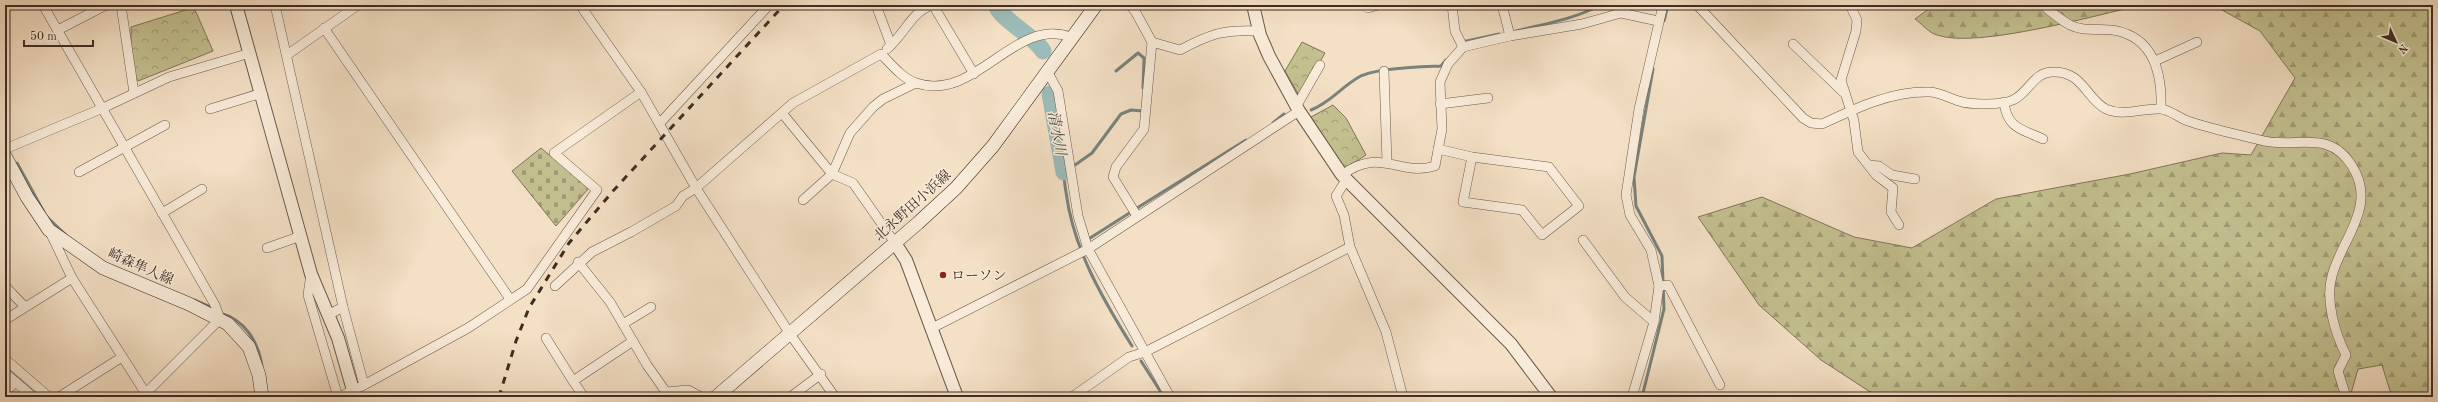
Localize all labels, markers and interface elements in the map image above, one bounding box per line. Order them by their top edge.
scale bar [24,22,93,48]
north arrow [2376,22,2416,62]
text: 50 m [30,30,57,43]
text: N [2395,41,2409,55]
water label: 清水川 [1044,109,1069,159]
street label: 北永野田小浜線 [871,167,954,244]
street label: 崎森隼人線 [106,245,176,288]
place label: ローソン [951,269,1006,283]
marker: ローソン [938,270,948,280]

